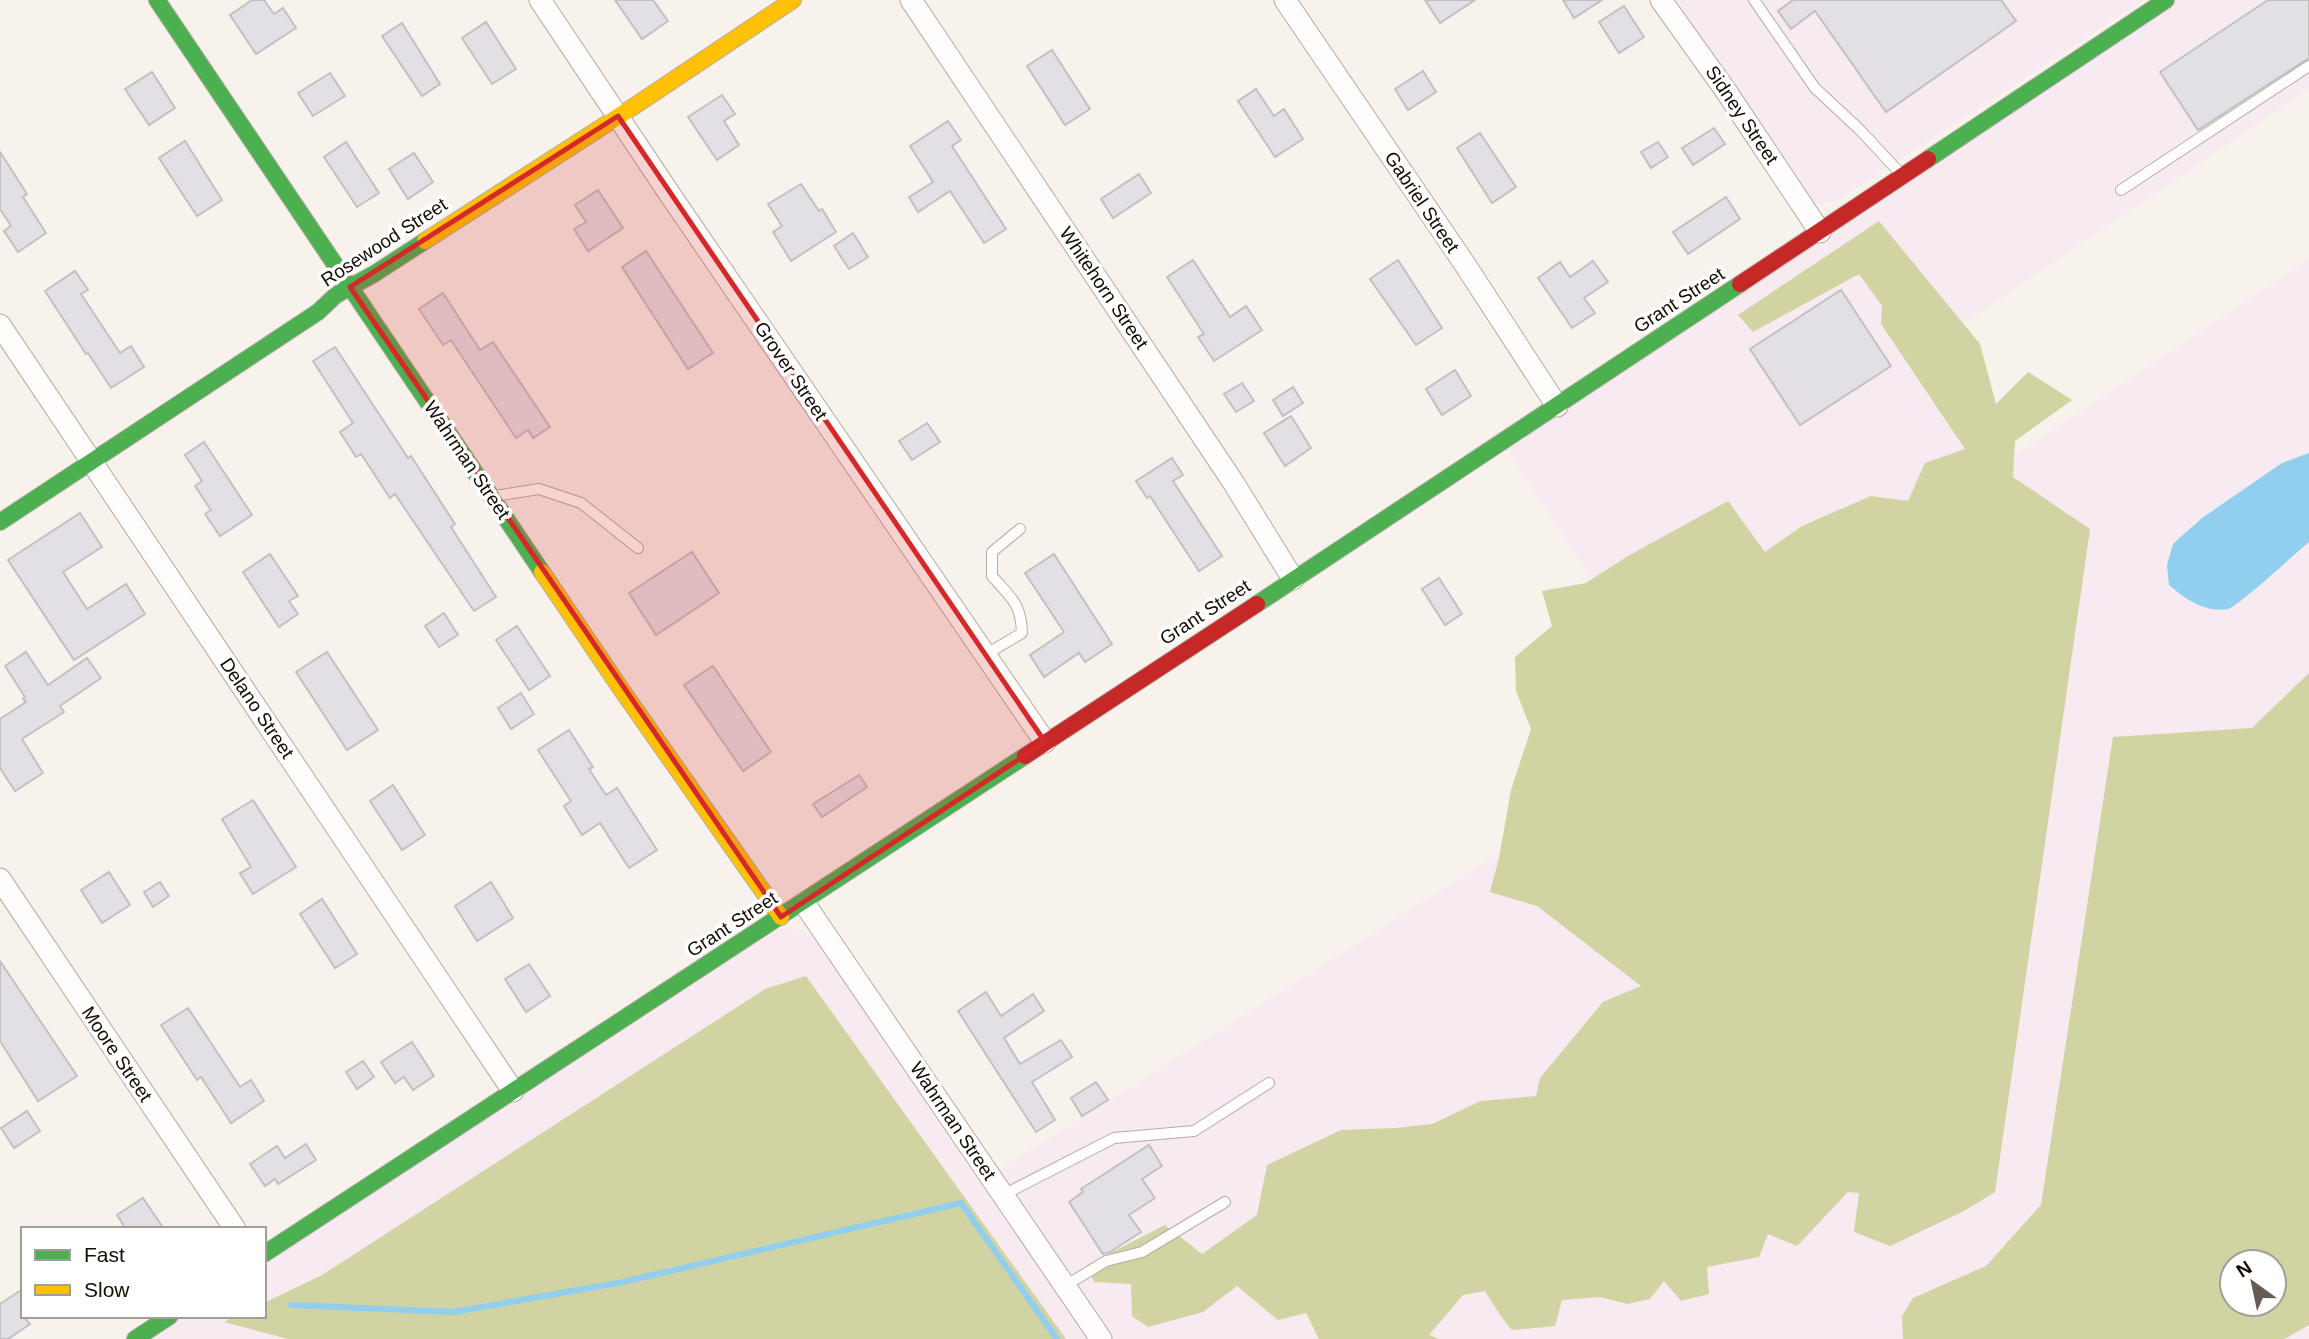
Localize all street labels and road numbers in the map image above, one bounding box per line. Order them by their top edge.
street label: Sidney Street [1701,62,1783,169]
street label: Gabriel Street [1381,148,1464,257]
street label: Rosewood Street [317,193,451,290]
street label: Whitehorn Street [1055,223,1153,354]
street label: Grant Street [1630,263,1729,337]
street label: Grover Street [750,318,832,425]
street label: Wahrman Street [420,397,515,524]
street label: Grant Street [1156,575,1255,649]
street label: Delano Street [216,654,299,763]
street label: Grant Street [683,887,782,961]
street label: Moore Street [78,1003,157,1106]
street label: Wahrman Street [906,1058,1001,1185]

